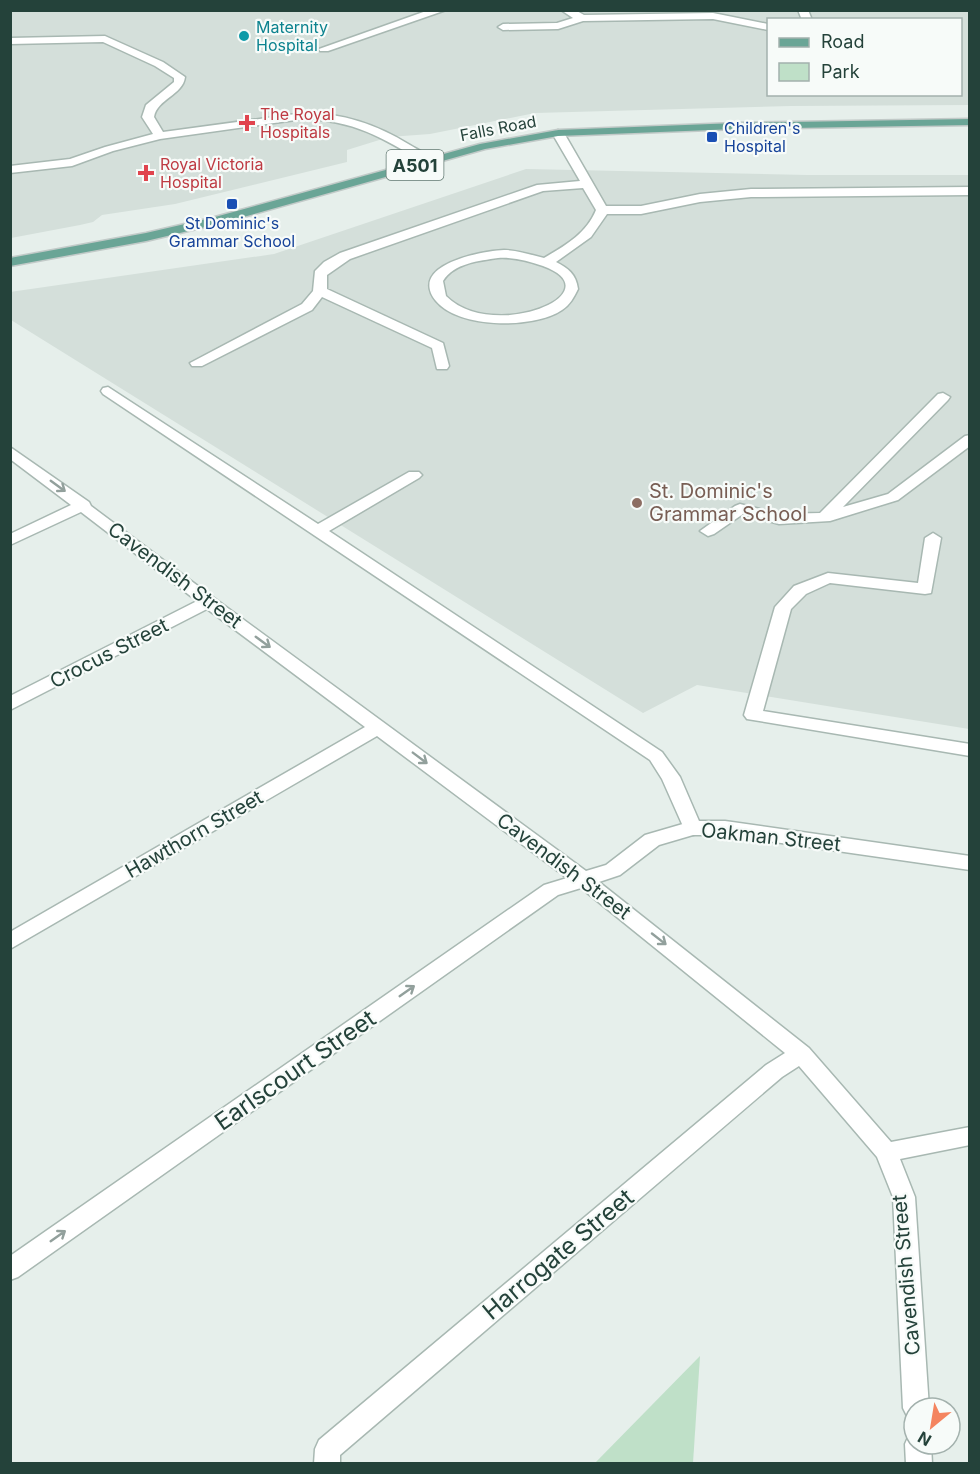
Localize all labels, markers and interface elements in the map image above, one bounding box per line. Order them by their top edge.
place label: Maternity Hospital [256,17,328,55]
legend [767,18,962,96]
marker: Maternity Hospital [237,29,251,43]
text: Road [821,31,864,52]
text: Park [821,61,860,82]
place label: The Royal Hospitals [260,104,335,142]
street label: Falls Road [458,111,538,145]
marker: The Royal Hospitals [238,114,256,132]
place label: Children's Hospital [724,118,800,156]
marker: Children's Hospital [705,130,719,144]
road number: A501 [386,150,444,180]
place label: Royal Victoria Hospital [160,154,263,192]
marker: Royal Victoria Hospital [137,164,155,182]
marker: St Dominic's Grammar School [225,197,239,211]
place label: St Dominic's Grammar School [169,213,295,251]
one-way arrow [49,479,65,492]
place label: St. Dominic's Grammar School [649,479,807,526]
marker: St. Dominic's Grammar School [630,496,644,510]
street label: Cavendish Street [103,517,247,633]
street label: Crocus Street [46,613,173,693]
one-way arrow [255,635,271,648]
one-way arrow [411,752,427,764]
street label: Hawthorn Street [121,785,267,883]
street label: Cavendish Street [492,808,636,924]
street label: Oakman Street [700,818,842,856]
one-way arrow [651,932,667,945]
one-way arrow [398,985,414,997]
street label: Earlscourt Street [209,1004,381,1136]
street label: Harrogate Street [477,1182,639,1326]
street label: Cavendish Street [887,1193,925,1356]
one-way arrow [50,1230,66,1242]
north arrow [902,1396,962,1456]
text: N [914,1427,935,1451]

